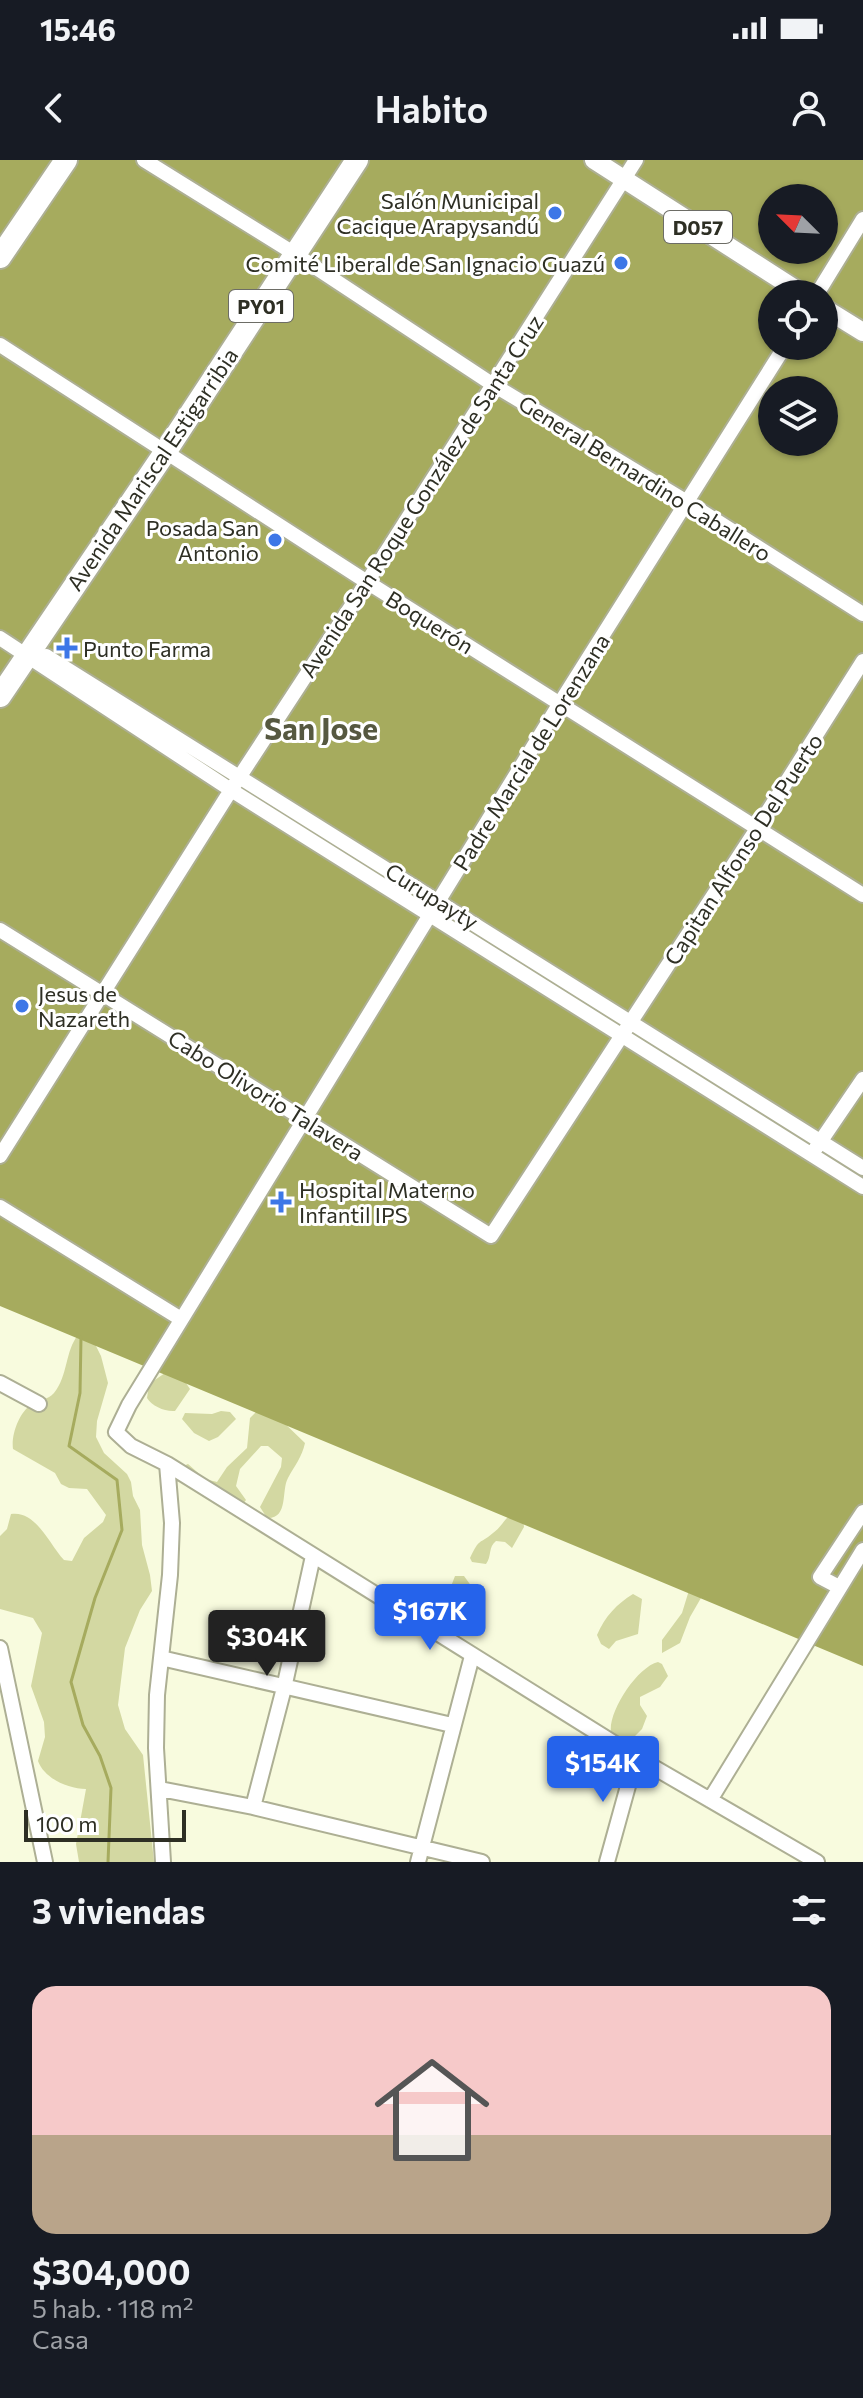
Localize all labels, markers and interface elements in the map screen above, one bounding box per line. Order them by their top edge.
text: 15:46 [40,10,116,47]
icon: back [32,86,76,130]
text: Habito [375,86,488,130]
icon: person [787,86,831,130]
north arrow [758,184,838,264]
map controls [758,184,838,456]
place label: Salón Municipal Cacique Arapysandú [337,187,539,239]
marker: Salón Municipal Cacique Arapysandú [546,204,564,222]
road number: D057 [664,211,732,243]
place label: Comité Liberal de San Ignacio Guazú [246,250,605,277]
marker: Comité Liberal de San Ignacio Guazú [612,254,630,272]
button: locate [758,280,838,360]
road number: PY01 [229,290,293,322]
street label: Avenida San Roque González de Santa Cruz [293,310,549,682]
street label: Avenida Mariscal Estigarribia [61,343,243,595]
button: layers [758,376,838,456]
street label: General Bernardino Caballero [514,389,776,567]
place label: Posada San Antonio [146,514,259,566]
marker: Posada San Antonio [266,531,284,549]
street label: Boquerón [381,585,479,659]
street label: Padre Marcial de Lorenzana [447,629,615,875]
place label: Punto Farma [83,635,211,662]
marker: Punto Farma [58,639,76,657]
district label: San Jose [264,709,378,746]
street label: Capitan Alfonso Del Puerto [658,728,828,970]
street label: Curupayty [381,857,483,935]
place label: Jesus de Nazareth [38,980,130,1032]
marker: Jesus de Nazareth [13,997,31,1015]
street label: Cabo Olivorio Talavera [163,1024,369,1166]
place label: Hospital Materno Infantil IPS [299,1176,475,1228]
marker: Hospital Materno Infantil IPS [270,1191,292,1213]
pin: $167K [374,1584,486,1652]
text: $167K [393,1594,467,1625]
pin: $304K [211,1610,323,1678]
text: $304K [226,1620,308,1651]
pin: $154K [547,1736,659,1804]
text: $154K [565,1746,641,1777]
scale bar [24,1806,186,1842]
text: 100 m [36,1810,98,1837]
icon: filters [787,1888,831,1932]
text: 3 viviendas [32,1889,205,1931]
icon: home [360,2038,504,2182]
text: $304,000 [32,2250,190,2292]
text: 5 hab. · 118 m² [32,2292,194,2323]
text: Casa [32,2323,89,2354]

